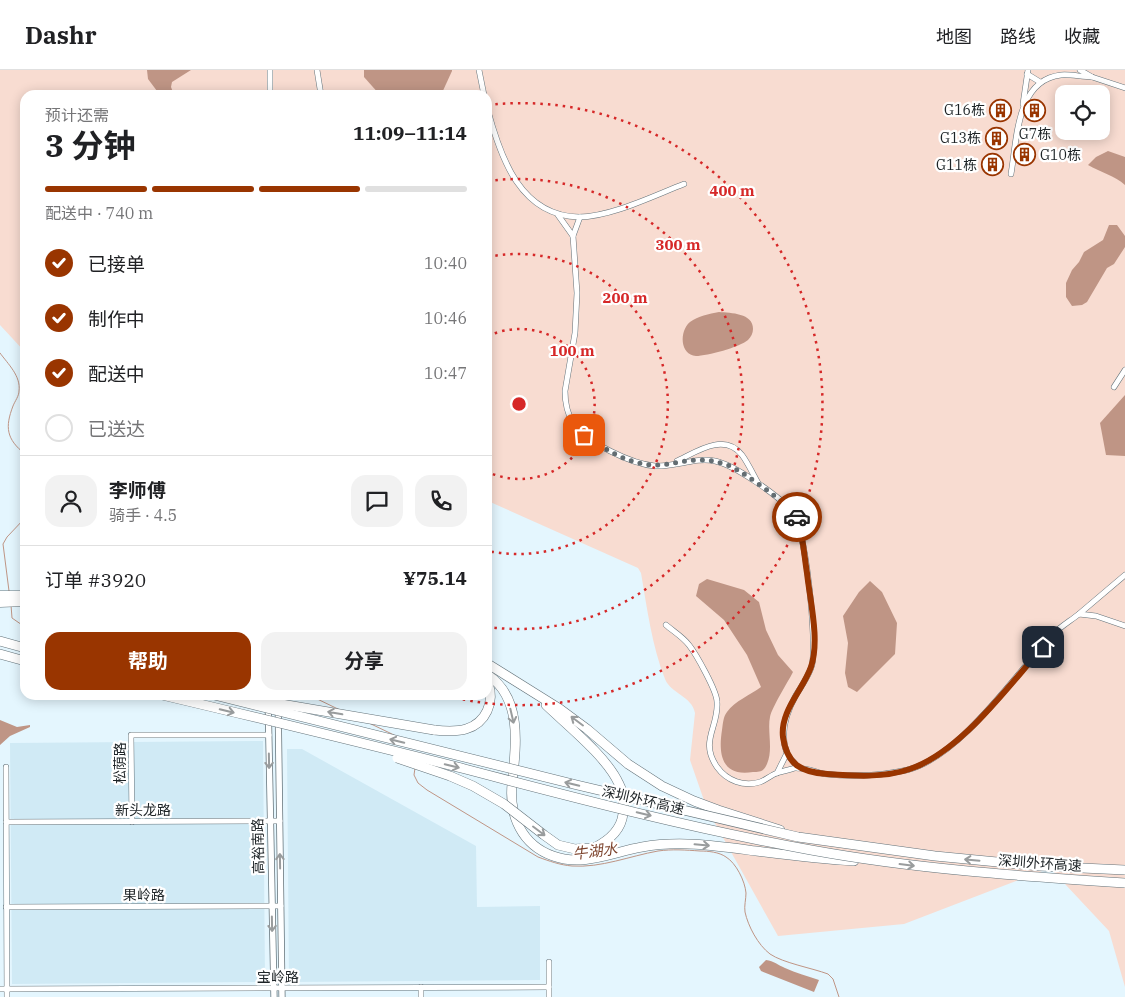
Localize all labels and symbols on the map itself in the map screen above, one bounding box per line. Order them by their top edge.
building icon: G16栋 [989,98,1013,122]
building icon: G7栋 [1023,99,1047,123]
place label: G16栋 [944,101,985,119]
place label: G7栋 [1019,125,1051,143]
building icon: G13栋 [985,126,1009,150]
place label: G13栋 [940,129,981,147]
building icon: G10栋 [1012,143,1036,167]
place label: G10栋 [1040,146,1081,164]
building icon: G11栋 [981,153,1005,177]
place label: G11栋 [936,156,977,174]
text: 400 m [709,181,755,200]
text: 300 m [655,235,701,254]
text: 200 m [602,288,648,307]
text: 100 m [549,341,595,360]
centre of rings [510,395,528,413]
pin [563,414,605,456]
courier [772,492,822,542]
pin [1022,626,1064,668]
one-way arrow [218,706,234,716]
one-way arrow [327,707,343,717]
one-way arrow [508,707,517,723]
one-way arrow [571,716,584,727]
one-way arrow [390,735,406,745]
street label: 松荫路 [111,742,129,784]
one-way arrow [265,753,274,769]
one-way arrow [444,762,460,771]
one-way arrow [564,779,580,788]
street label: 深圳外环高速 [600,782,686,818]
street label: 新头龙路 [115,801,171,819]
one-way arrow [636,810,652,819]
street label: 高裕南路 [249,818,267,874]
one-way arrow [532,826,545,837]
water label: 牛湖水 [572,839,619,863]
one-way arrow [694,840,710,849]
street label: 深圳外环高速 [997,851,1083,875]
one-way arrow [276,853,285,869]
one-way arrow [964,855,980,865]
one-way arrow [898,860,914,870]
street label: 果岭路 [123,886,165,904]
one-way arrow [268,915,277,931]
street label: 宝岭路 [257,968,299,986]

